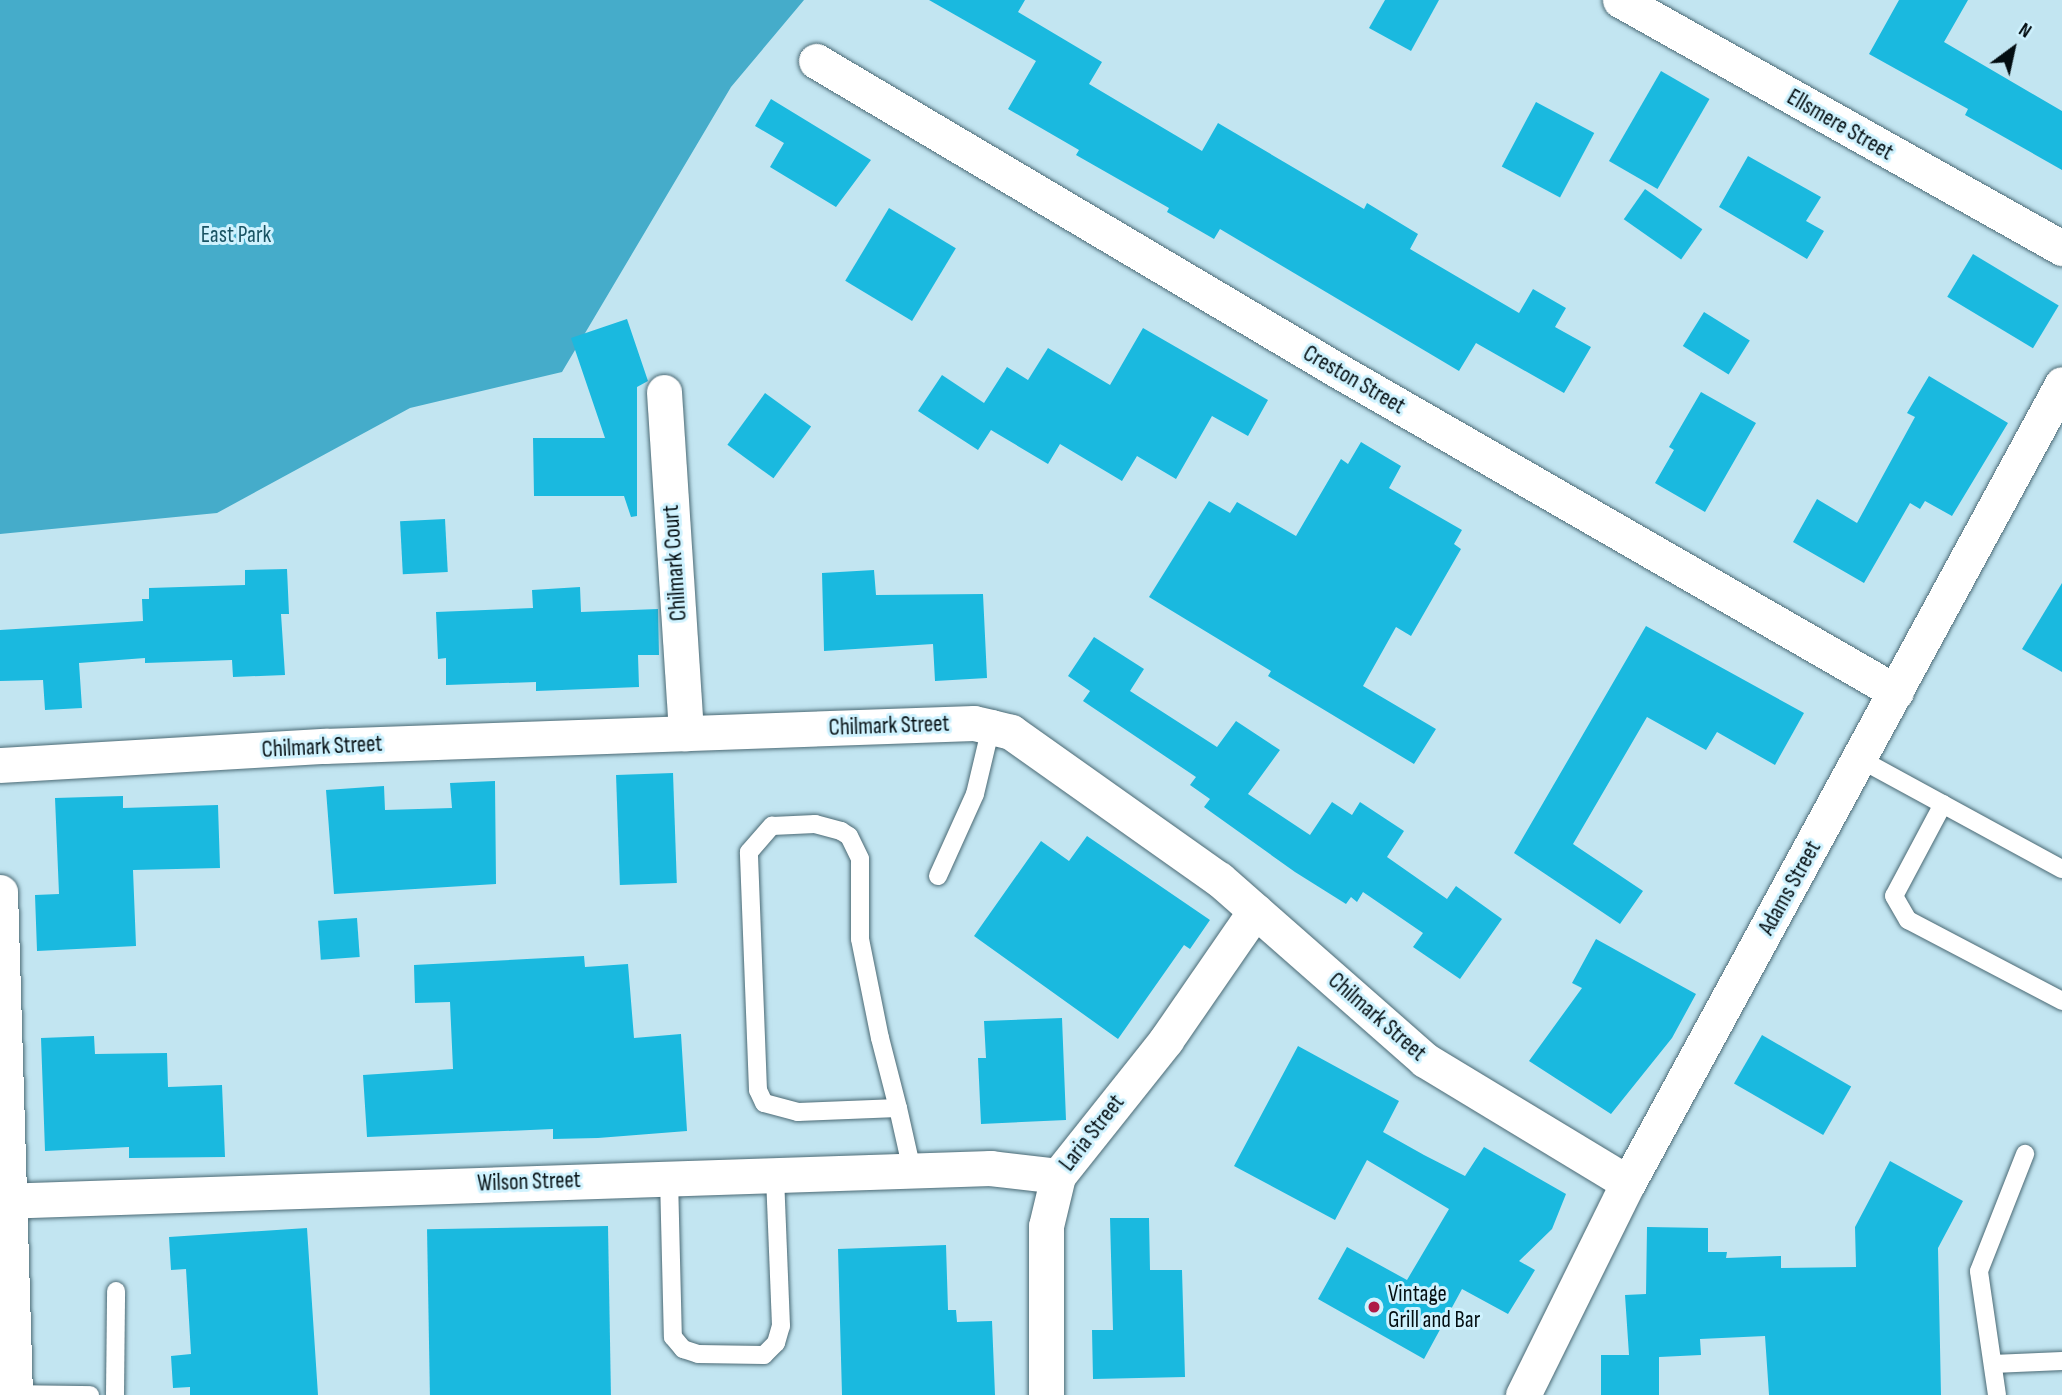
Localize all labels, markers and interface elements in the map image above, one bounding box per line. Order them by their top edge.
north arrow [1978,14,2048,84]
text: N [2014,19,2035,43]
street label: Ellsmere Street [1782,84,1898,166]
park label: East Park [201,221,271,249]
street label: Creston Street [1298,340,1410,420]
street label: Chilmark Court [657,504,693,622]
street label: Chilmark Street [828,710,950,742]
street label: Chilmark Street [261,730,383,764]
street label: Adams Street [1753,836,1827,940]
street label: Chilmark Street [1322,967,1432,1067]
street label: Laria Street [1054,1089,1130,1177]
street label: Wilson Street [477,1166,581,1198]
place label: Vintage Grill and Bar [1388,1280,1480,1334]
marker: Vintage Grill and Bar [1366,1299,1382,1315]

